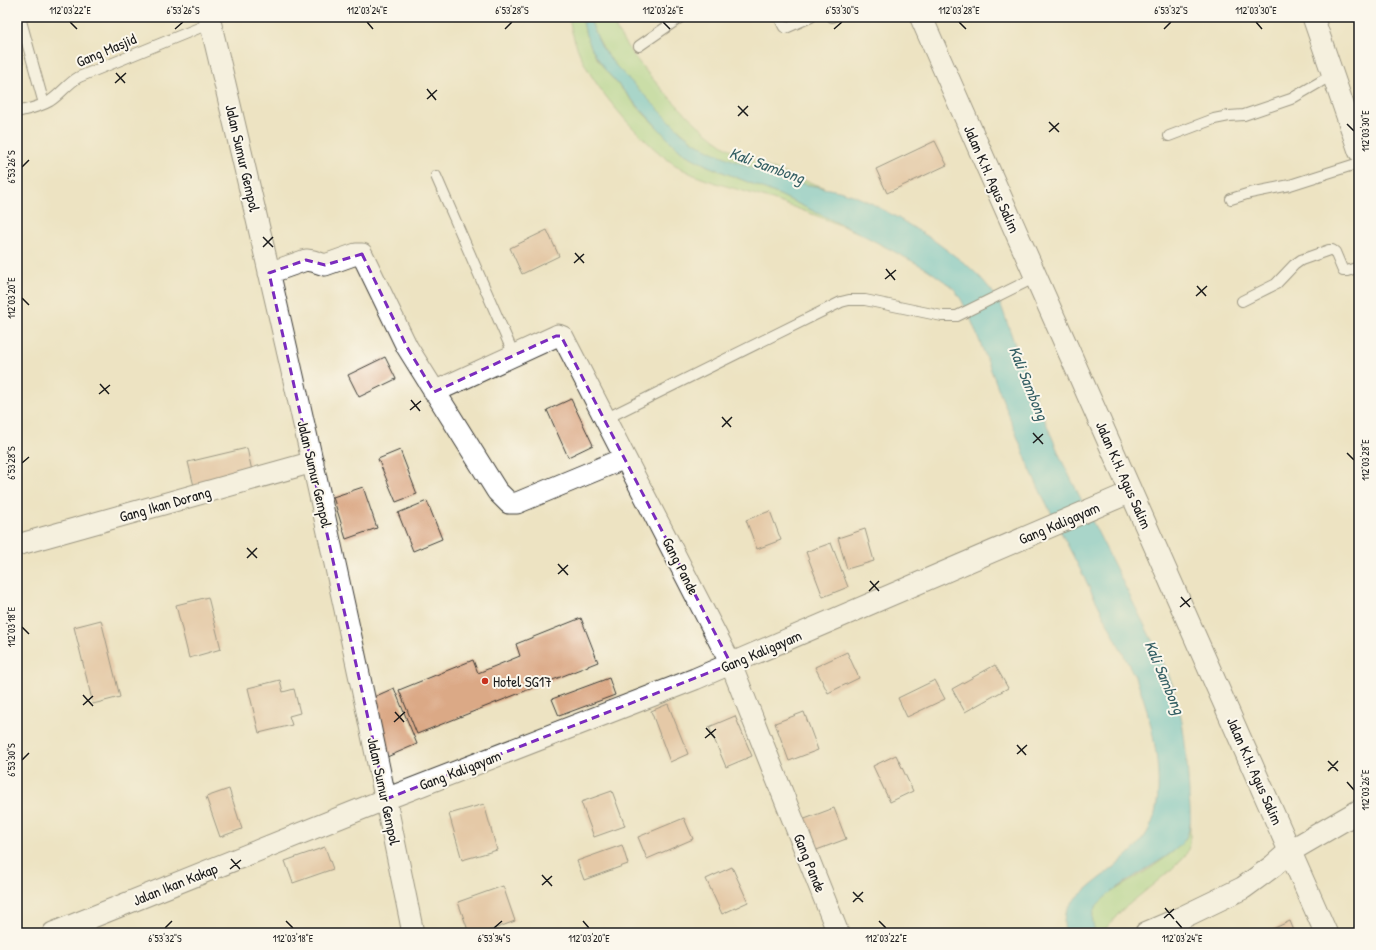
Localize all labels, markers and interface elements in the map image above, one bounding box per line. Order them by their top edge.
text: 112°03'22"E [49,4,91,17]
text: 6°53'26"S [167,4,200,17]
text: 112°03'24"E [347,4,388,17]
text: 6°53'28"S [495,4,529,17]
text: 112°03'26"E [643,4,684,17]
text: 6°53'30"S [825,4,859,17]
text: 112°03'28"E [938,4,980,17]
text: 6°53'32"S [1154,4,1188,17]
text: 112°03'30"E [1235,4,1277,17]
street label: Gang Masjid [73,28,139,72]
street label: Jalan Sumur Gempol [220,102,266,214]
text: 112°03'30"E [1359,110,1372,152]
street label: Jalan K.H. Agus Salim [959,122,1025,236]
water label: Kali Sambong [727,141,808,189]
text: 6°53'26"S [5,150,18,183]
text: 112°03'20"E [5,277,18,319]
water label: Kali Sambong [1004,343,1054,424]
street label: Jalan Sumur Gempol [292,418,338,530]
street label: Jalan K.H. Agus Salim [1091,418,1157,532]
text: 112°03'28"E [1359,439,1372,481]
text: 6°53'28"S [5,446,18,480]
street label: Gang Ikan Dorang [117,481,213,527]
street label: Gang Kaligayam [1015,497,1103,549]
street label: Gang Pande [658,534,704,598]
text: 112°03'18"E [5,606,18,647]
street label: Gang Kaligayam [717,625,805,677]
water label: Kali Sambong [1140,637,1191,718]
place label: Hotel SG17 [493,671,552,692]
marker: Hotel SG17 [480,676,490,686]
street label: Jalan K.H. Agus Salim [1222,714,1288,828]
street label: Jalan Sumur Gempol [362,735,406,847]
text: 6°53'30"S [5,743,18,777]
street label: Gang Kaligayam [416,745,504,795]
text: 112°03'26"E [1359,769,1372,810]
street label: Gang Pande [789,830,831,896]
street label: Jalan Ikan Kakap [130,857,221,911]
text: 6°53'32"S [148,932,182,945]
text: 112°03'18"E [273,932,314,945]
text: 6°53'34"S [478,932,511,945]
text: 112°03'20"E [568,932,610,945]
text: 112°03'22"E [865,932,907,945]
text: 112°03'24"E [1162,932,1203,945]

